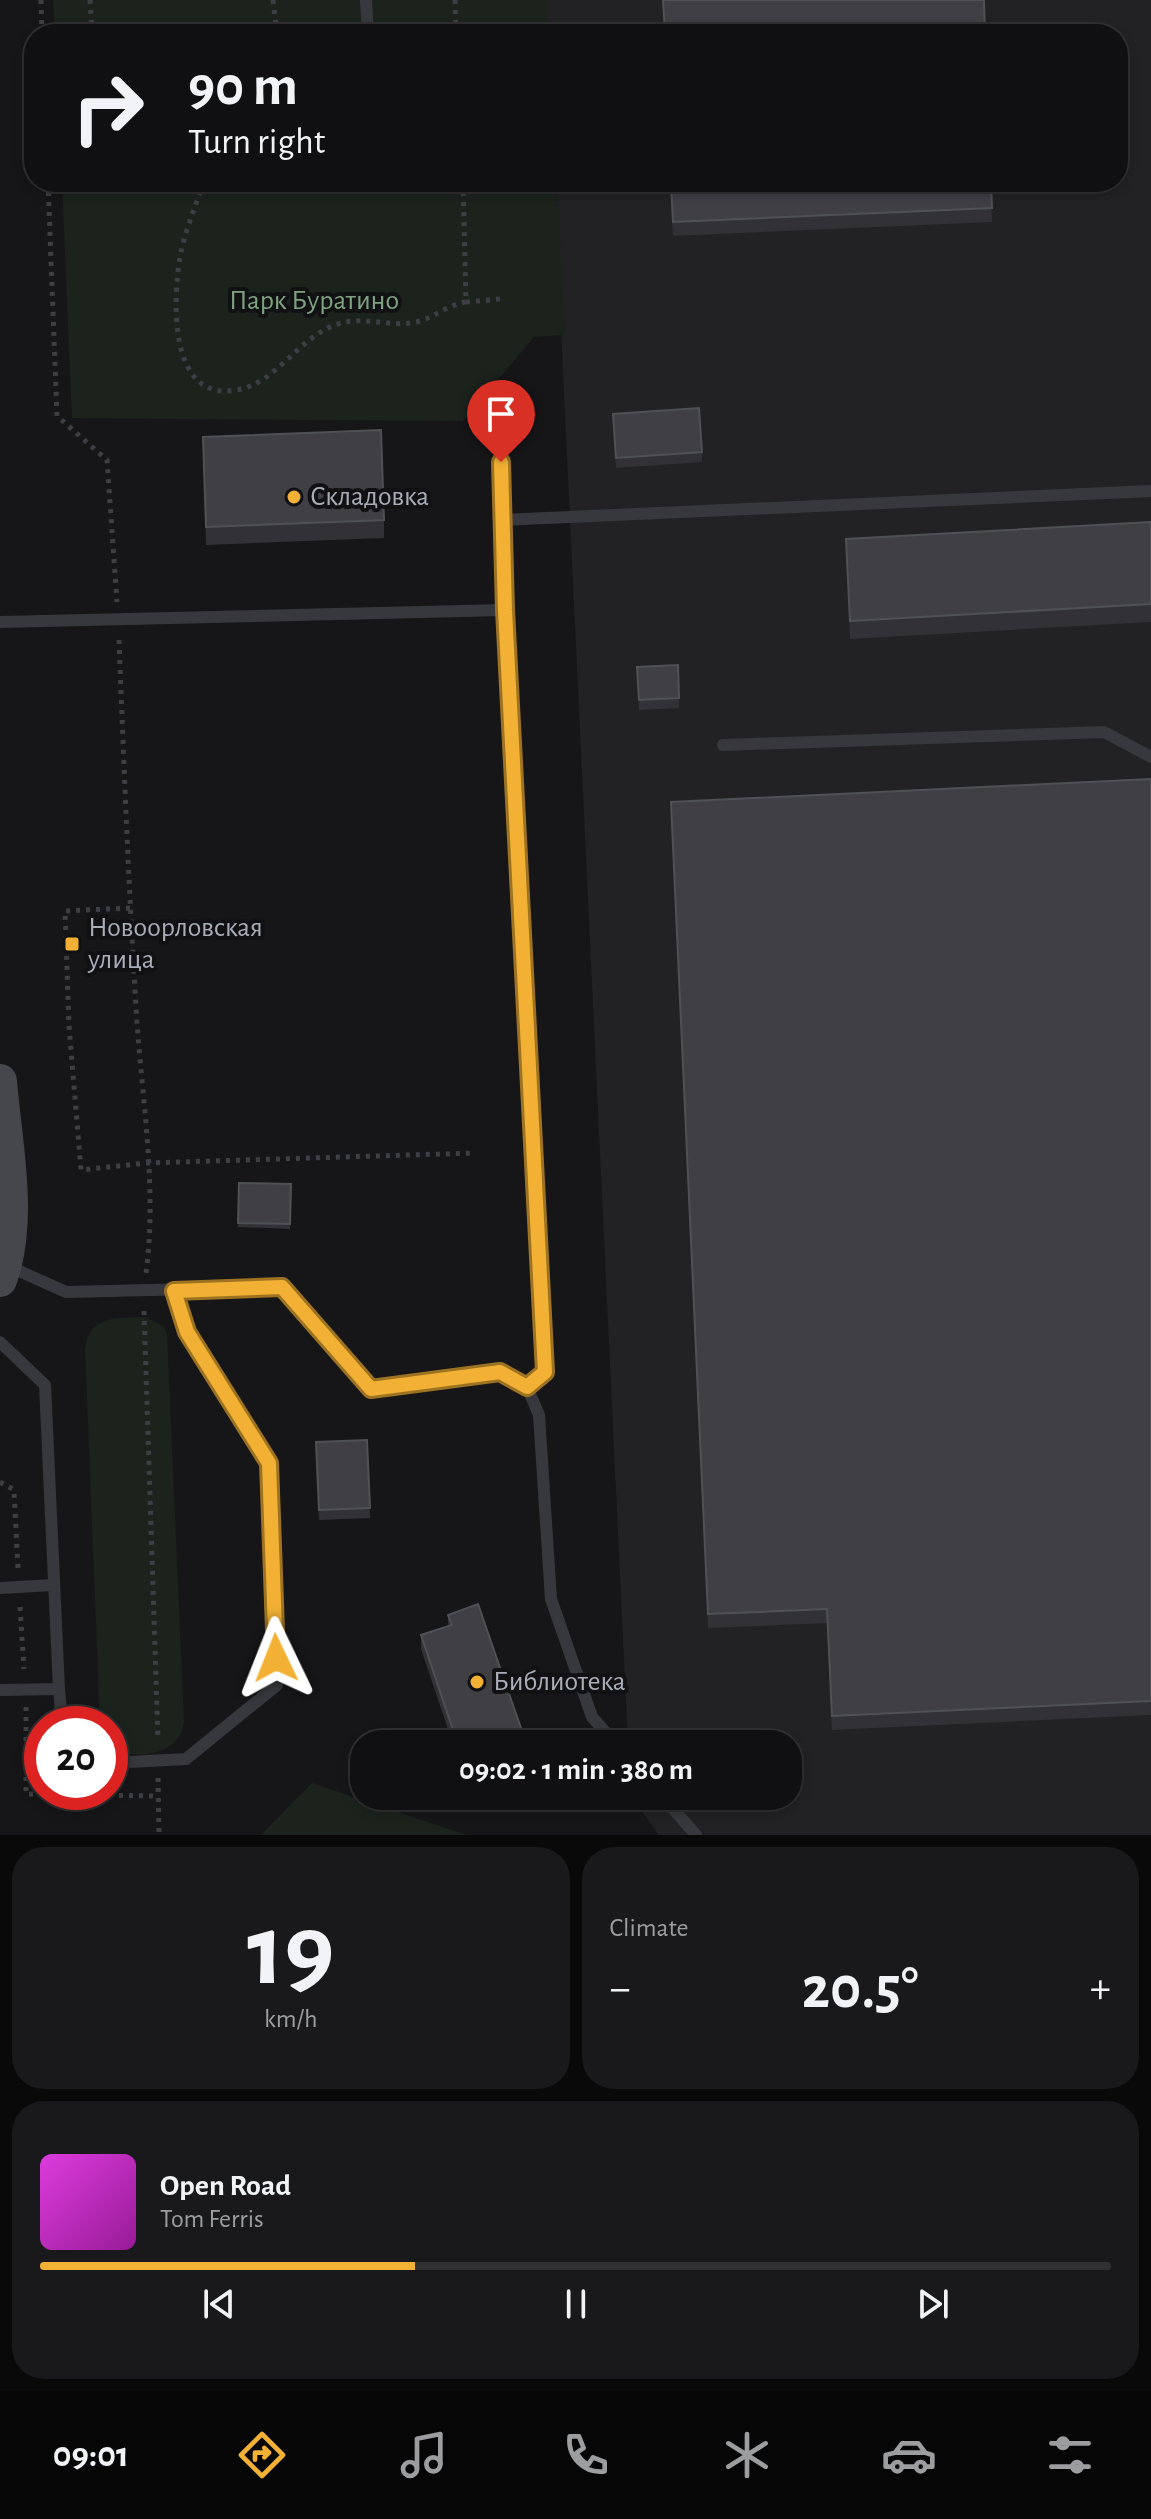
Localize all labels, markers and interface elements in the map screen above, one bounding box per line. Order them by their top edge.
icon: right [56,56,160,160]
text: 90 m [188,59,298,115]
text: Turn right [188,124,325,160]
park label: Парк Буратино [229,287,399,315]
pin [467,380,535,462]
icon: arrive [479,392,523,436]
place label: Складовка [310,483,429,511]
marker: Складовка [285,488,303,506]
place label: Новоорловская улица [87,914,263,974]
marker: Новоорловская улица [63,935,81,953]
position arrow [234,1616,318,1700]
place label: Библиотека [493,1668,626,1696]
marker: Библиотека [468,1673,486,1691]
speed limit sign: 20 [24,1706,128,1810]
text: 09:02 · 1 min · 380 m [459,1755,693,1785]
text: 19 [247,1900,335,2004]
text: Climate [610,1915,688,1941]
text: 20.5° [802,1959,919,2019]
text: − [610,1967,631,2011]
text: + [1090,1967,1111,2011]
text: km/h [264,2006,318,2032]
text: Open Road [160,2171,291,2201]
text: Tom Ferris [160,2206,264,2232]
icon: previous [197,2282,241,2326]
icon: pause [554,2282,598,2326]
icon: next [911,2282,955,2326]
icon: directions [234,2427,290,2483]
icon: music [396,2427,452,2483]
icon: phone [558,2427,614,2483]
icon: climate [719,2427,775,2483]
icon: car [881,2427,937,2483]
icon: filters [1042,2427,1098,2483]
text: 09:01 [53,2437,129,2473]

